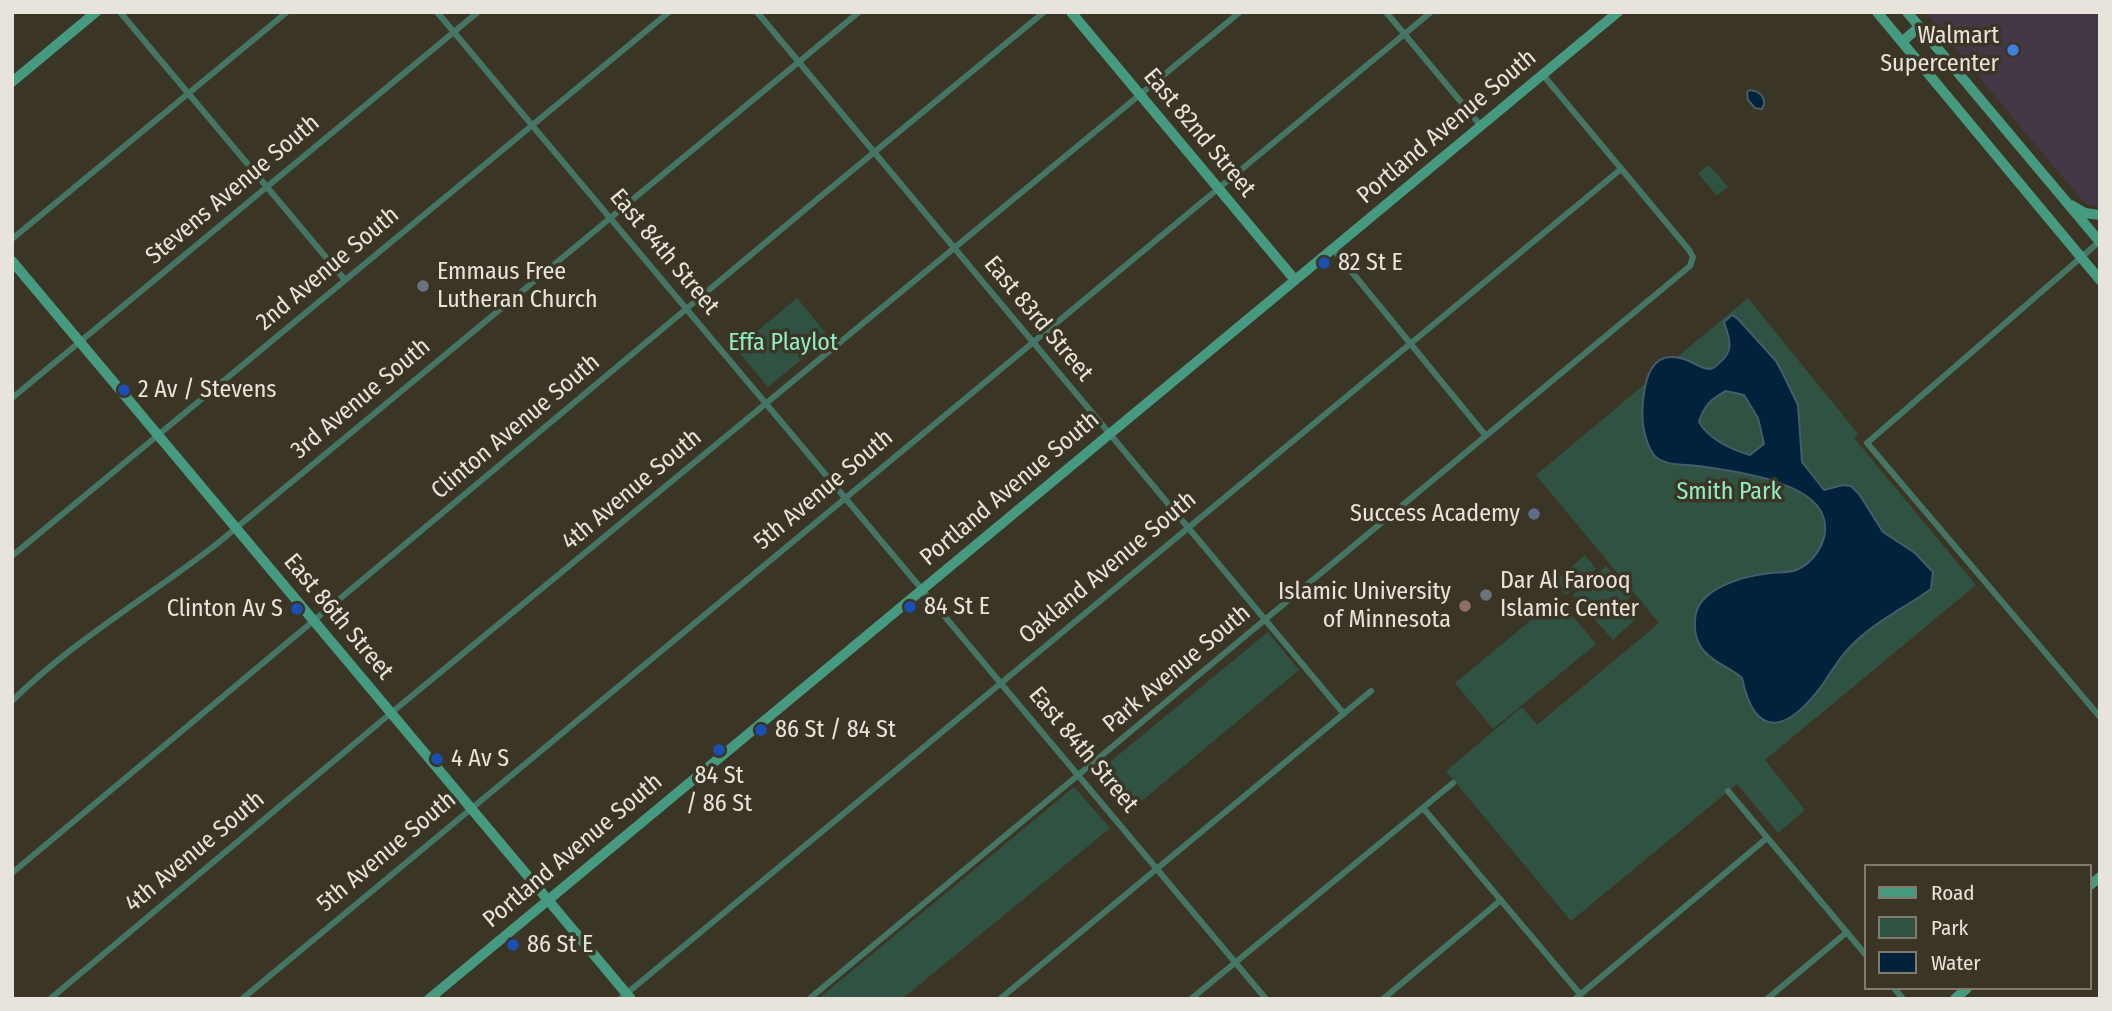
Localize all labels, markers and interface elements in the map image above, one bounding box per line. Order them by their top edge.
place label: Walmart Supercenter [1880,22,1999,78]
marker: Walmart Supercenter [2005,42,2021,58]
street label: Portland Avenue South [1352,44,1542,210]
street label: East 82nd Street [1137,63,1261,203]
street label: Stevens Avenue South [140,109,326,271]
street label: East 84th Street [603,183,725,321]
street label: 2nd Avenue South [251,201,405,337]
place label: 82 St E [1338,249,1403,277]
street label: East 83rd Street [977,251,1099,387]
marker: 82 St E [1316,255,1332,271]
place label: Emmaus Free Lutheran Church [437,258,598,314]
marker: Emmaus Free Lutheran Church [415,278,431,294]
park label: Effa Playlot [728,329,838,357]
street label: 3rd Avenue South [286,333,436,465]
street label: Clinton Avenue South [426,348,606,506]
place label: 2 Av / Stevens [138,376,277,404]
marker: 2 Av / Stevens [116,382,132,398]
street label: Portland Avenue South [915,406,1105,572]
street label: 4th Avenue South [556,423,708,557]
street label: 5th Avenue South [749,424,899,556]
park label: Smith Park [1676,478,1782,506]
street label: Oakland Avenue South [1014,486,1202,650]
place label: Success Academy [1350,500,1520,528]
marker: Success Academy [1526,506,1542,522]
street label: East 86th Street [277,548,399,686]
place label: Dar Al Farooq Islamic Center [1500,567,1639,623]
place label: Islamic University of Minnesota [1278,578,1451,634]
marker: Dar Al Farooq Islamic Center [1478,587,1494,603]
place label: 84 St E [924,593,990,621]
place label: Clinton Av S [167,595,283,623]
marker: Islamic University of Minnesota [1457,598,1473,614]
marker: 84 St E [902,599,918,615]
street label: Park Avenue South [1097,599,1257,739]
marker: Clinton Av S [289,601,305,617]
street label: East 84th Street [1022,681,1144,819]
place label: 86 St / 84 St [775,716,896,744]
marker: 86 St / 84 St [753,722,769,738]
marker: 84 St / 86 St [711,742,727,758]
place label: 4 Av S [451,745,509,773]
marker: 4 Av S [429,751,445,767]
place label: 84 St / 86 St [686,762,752,818]
street label: Portland Avenue South [478,768,668,934]
street label: 4th Avenue South [119,785,271,919]
street label: 5th Avenue South [312,786,462,918]
legend [1864,864,2091,990]
text: Road [1931,880,1975,906]
text: Park [1931,915,1968,941]
place label: 86 St E [527,931,593,959]
marker: 86 St E [505,937,521,953]
text: Water [1931,950,1981,976]

